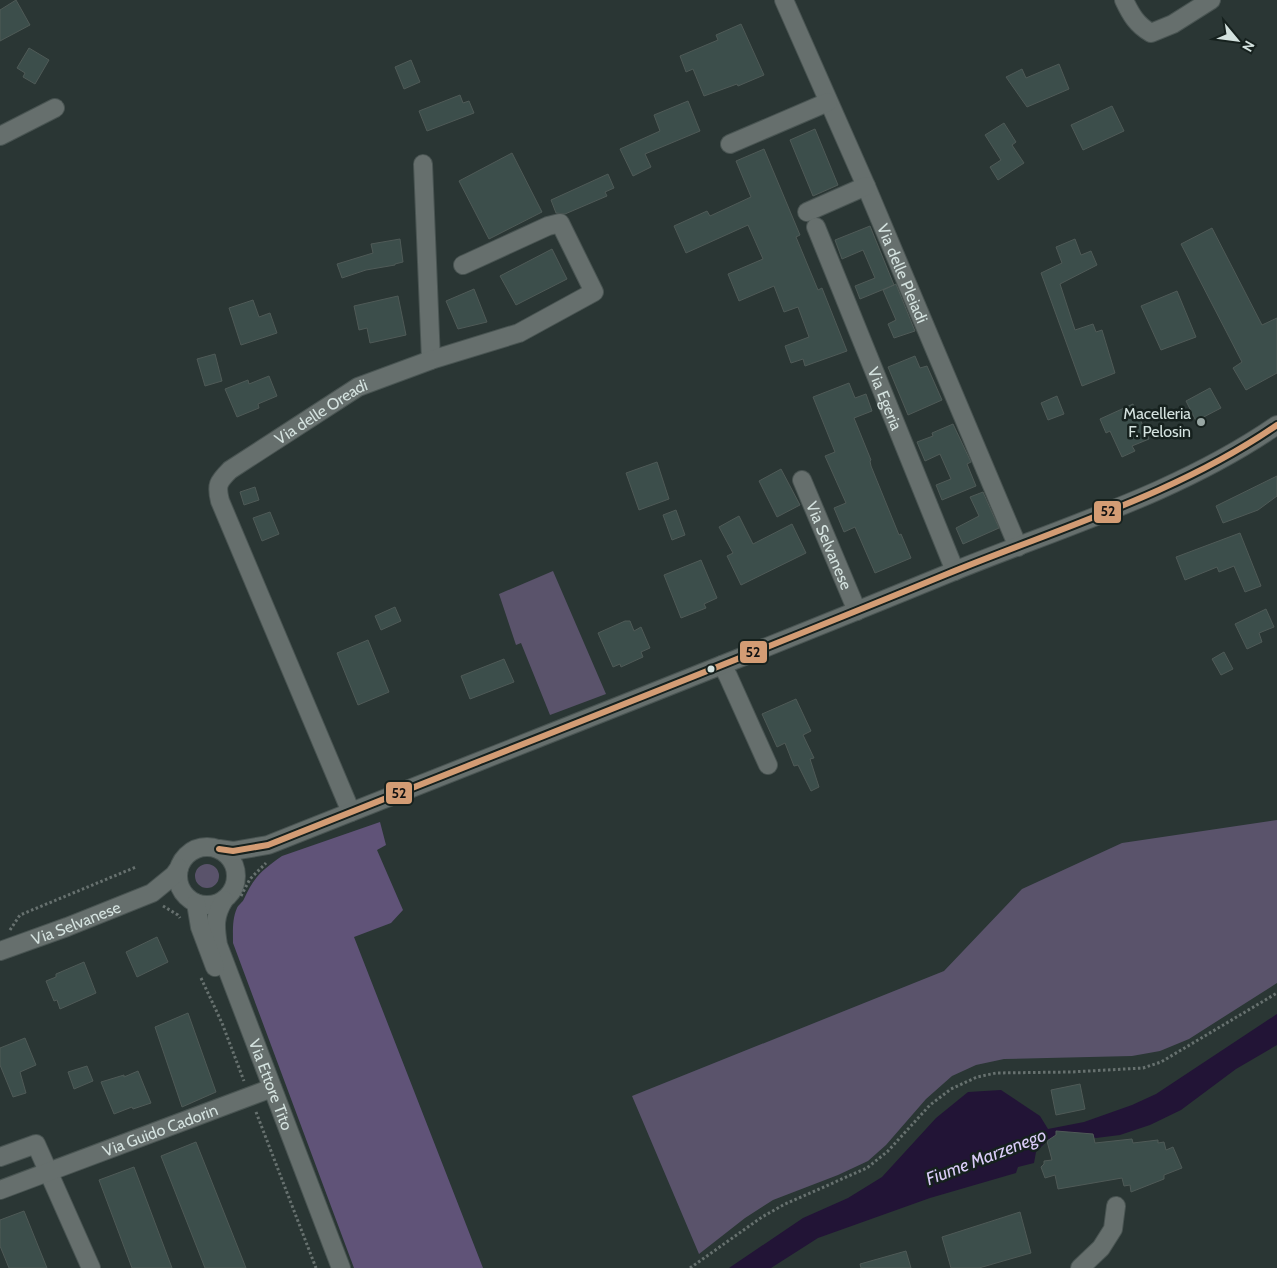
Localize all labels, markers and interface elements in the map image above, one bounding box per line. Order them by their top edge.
north arrow [1212,15,1262,65]
text: N [1238,38,1259,55]
street label: Via delle Pleiadi [873,221,932,326]
street label: Via Egeria [864,364,907,433]
street label: Via delle Oreadi [271,375,370,448]
place label: Macelleria F. Pelosin [1123,404,1191,441]
marker: Macelleria F. Pelosin [1195,416,1207,428]
street label: Via Selvanese [803,499,856,592]
line badge: 52 [1093,500,1122,524]
text: 52 [1101,502,1115,520]
line badge: 52 [739,640,768,664]
text: 52 [746,643,760,661]
unlabelled marker [706,664,716,674]
line badge: 52 [385,781,413,805]
text: 52 [392,784,406,802]
street label: Via Selvanese [29,897,123,948]
street label: Via Ettore Tito [245,1036,297,1133]
street label: Via Guido Cadorin [100,1100,220,1160]
water label: Fiume Marzenego [923,1124,1049,1190]

